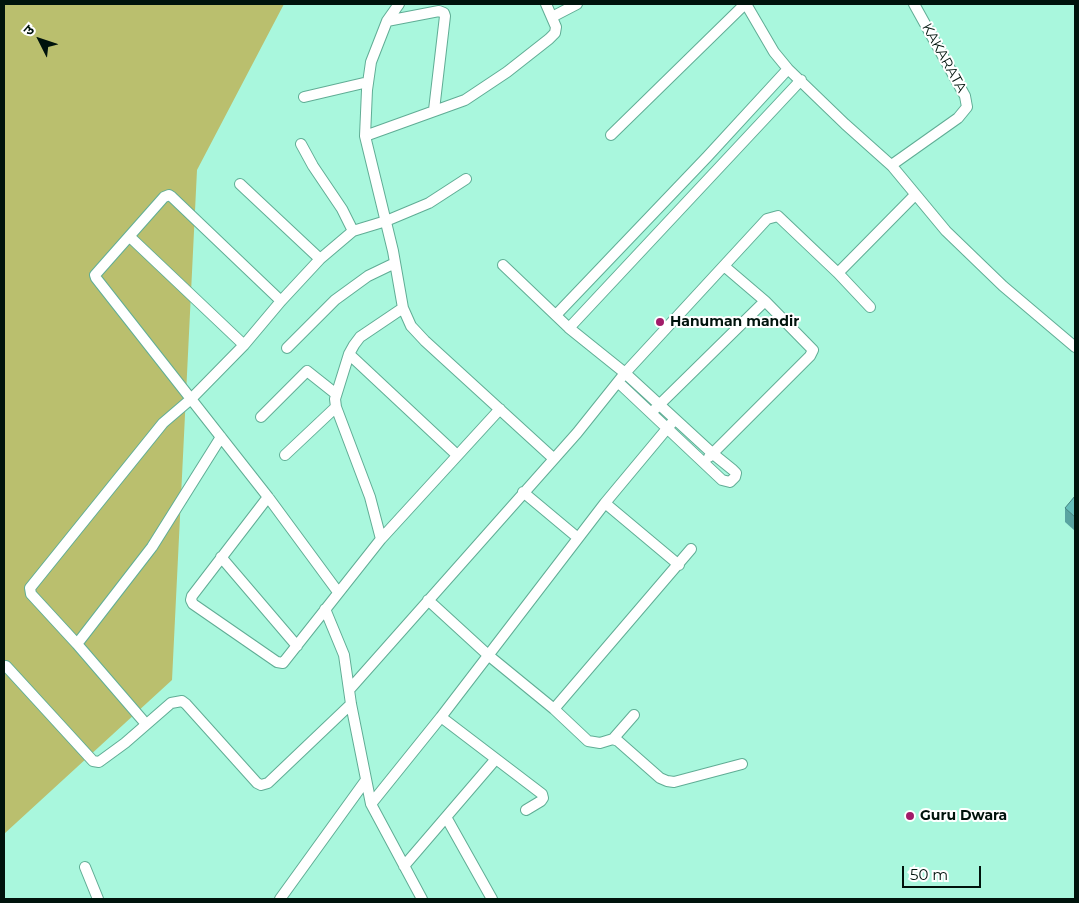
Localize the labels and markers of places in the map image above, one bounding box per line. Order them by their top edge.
place label: Hanuman mandir [670,314,799,330]
marker: Hanuman mandir [654,316,666,328]
place label: Guru Dwara [920,808,1007,824]
marker: Guru Dwara [904,810,916,822]

